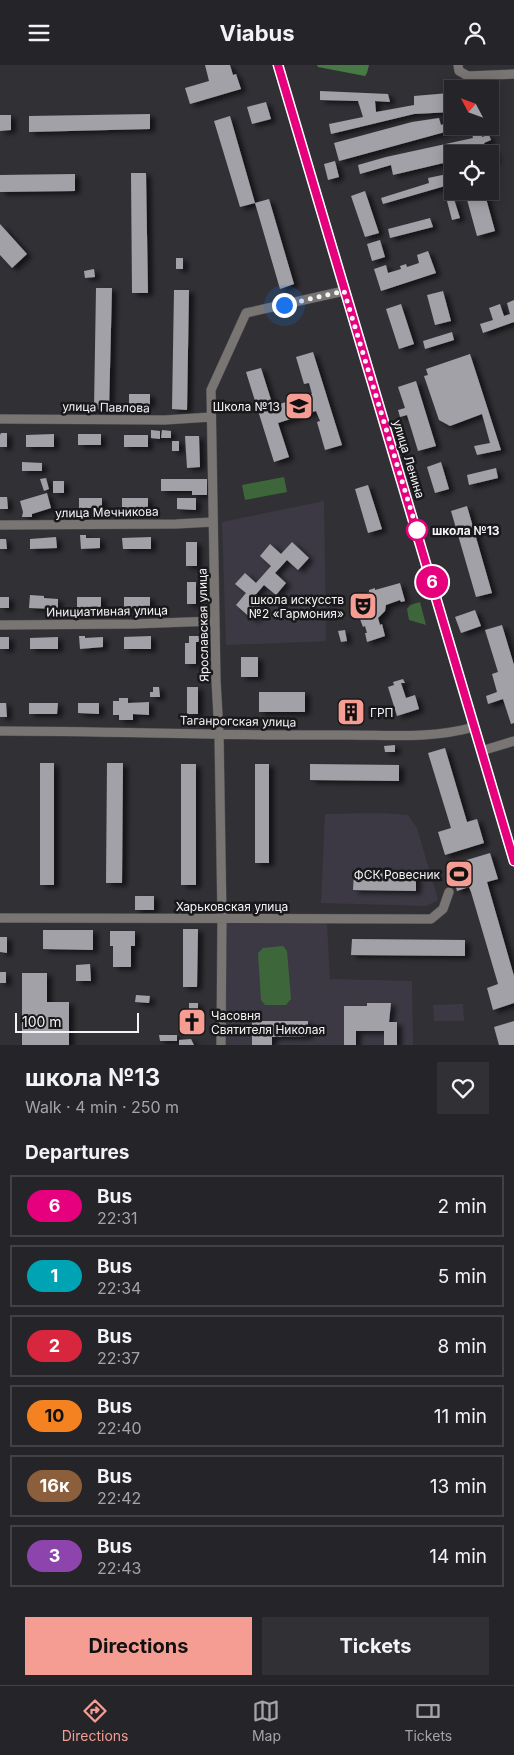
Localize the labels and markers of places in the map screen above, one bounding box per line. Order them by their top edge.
school or university icon: Школа №13 [284,391,314,421]
place label: Школа №13 [213,399,280,414]
marker: школа №13 [406,519,428,541]
place label: школа №13 [432,523,500,538]
theatre icon: школа искусств №2 «Гармония» [348,591,378,621]
place label: школа искусств №2 «Гармония» [249,592,344,621]
building icon: ГРП [336,697,366,727]
place label: ГРП [370,705,394,720]
sports icon: ФСК Ровесник [444,859,474,889]
place label: ФСК Ровесник [354,867,440,882]
church icon: Часовня Святителя Николая [177,1007,207,1037]
place label: Часовня Святителя Николая [211,1008,325,1037]

